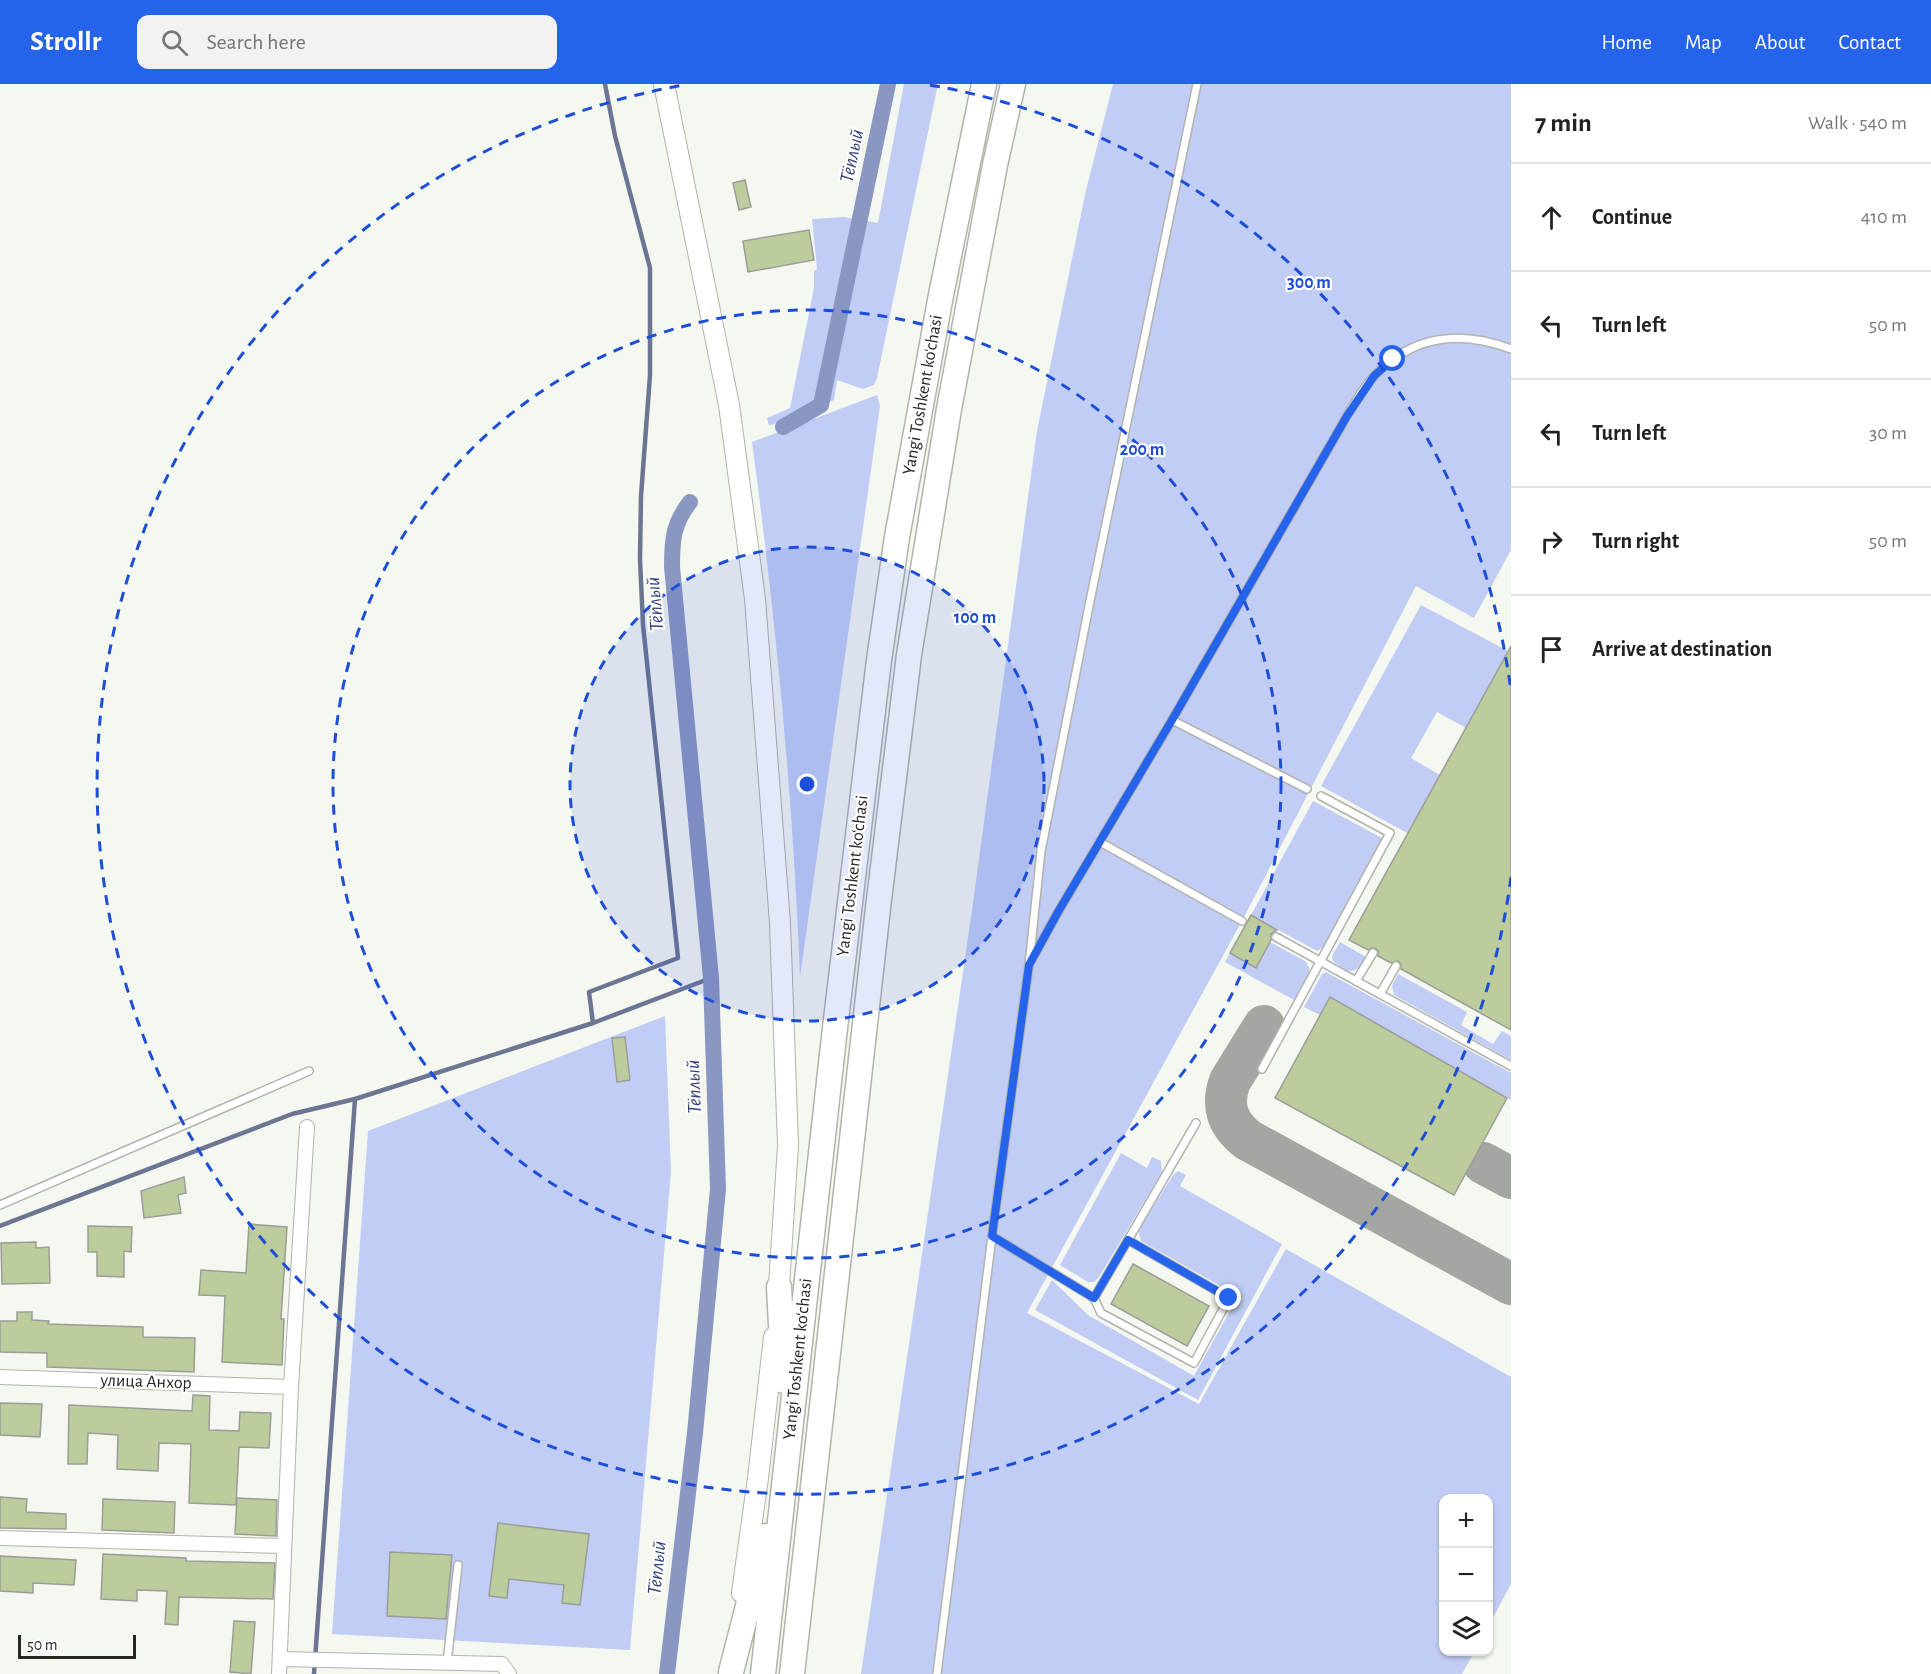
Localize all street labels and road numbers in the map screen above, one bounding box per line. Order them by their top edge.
street label: Yangi Toshkent ko‘chasi [900,314,946,476]
street label: Yangi Toshkent ko‘chasi [834,794,872,958]
street label: Yangi Toshkent ko‘chasi [781,1277,815,1441]
street label: улица Анхор [99,1371,192,1393]

